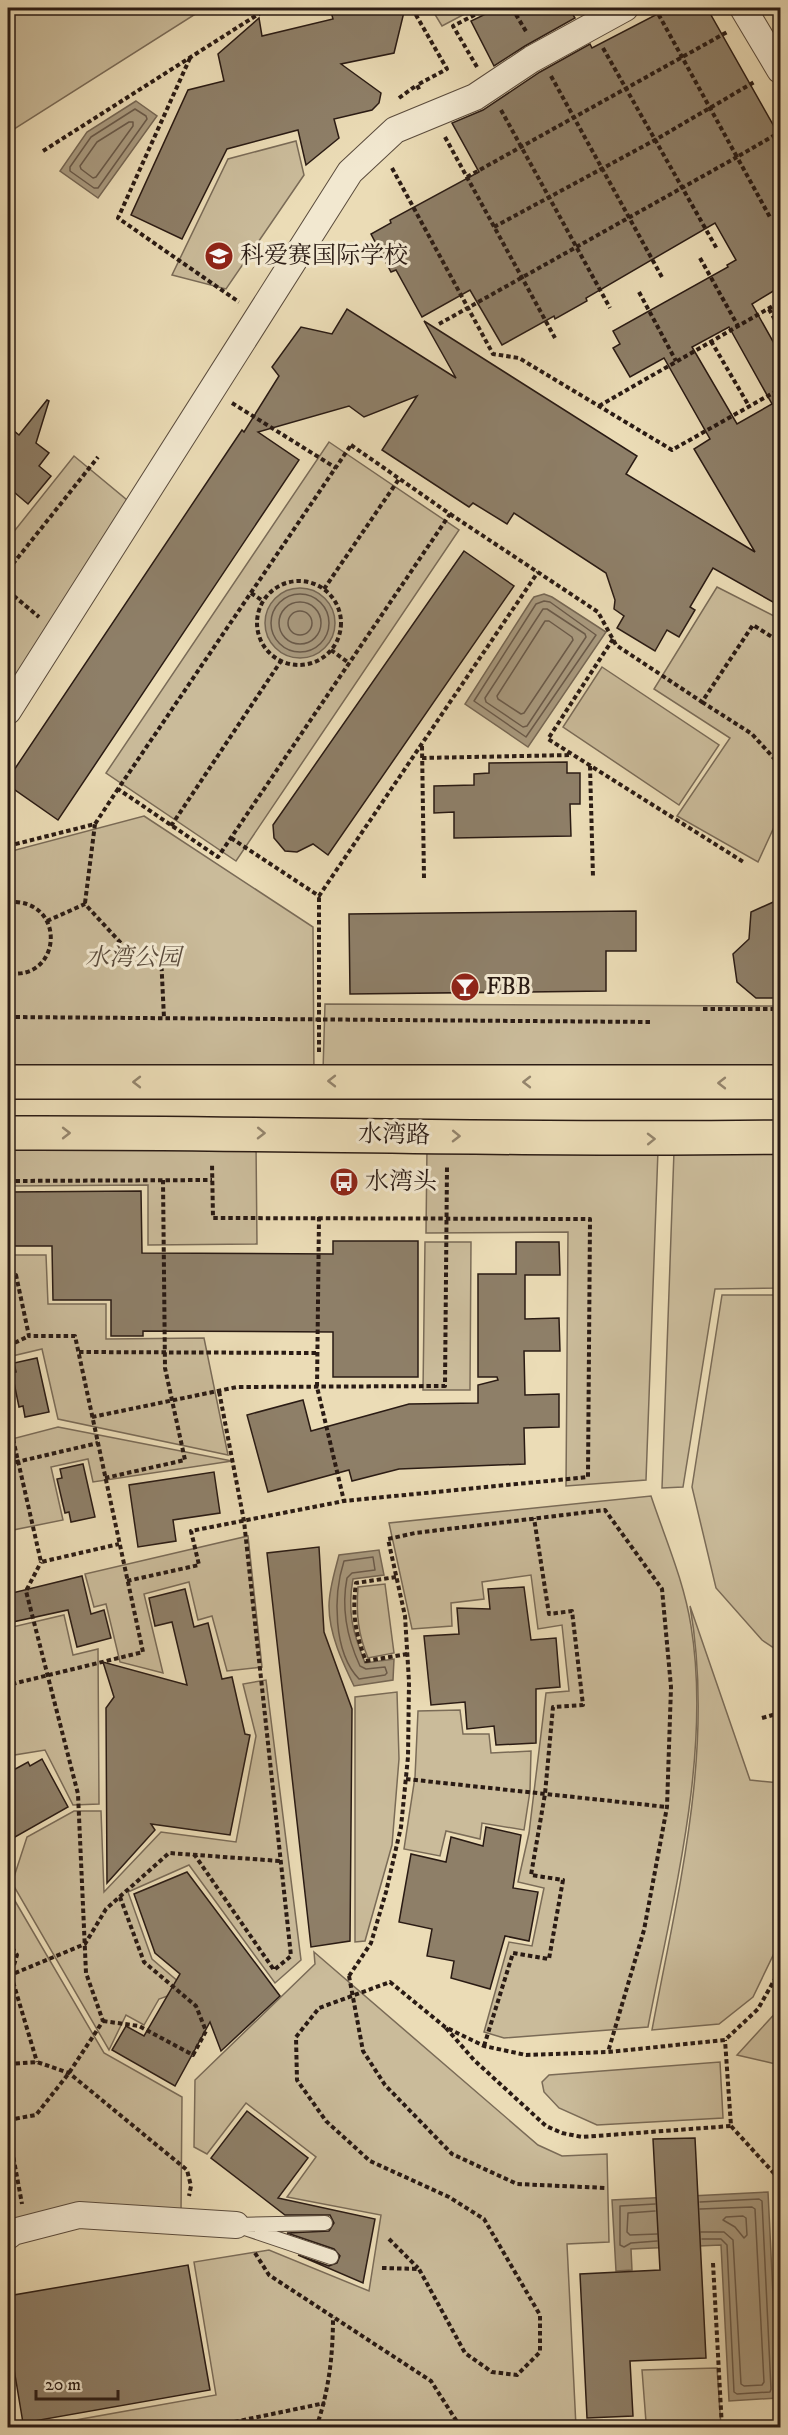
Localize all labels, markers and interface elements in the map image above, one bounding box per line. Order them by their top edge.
school or university icon: 科爱赛国际学校 [203,240,235,272]
place label: 科爱赛国际学校 [240,241,408,271]
park label: 水湾公园 [85,943,185,973]
bar icon: FBB [449,971,481,1003]
place label: FBB [486,972,531,1002]
one-way arrow [133,1075,142,1088]
one-way arrow [328,1075,337,1087]
one-way arrow [523,1076,532,1089]
one-way arrow [718,1077,727,1089]
street label: 水湾路 [358,1119,430,1151]
one-way arrow [61,1127,70,1139]
one-way arrow [256,1127,265,1140]
one-way arrow [451,1130,460,1143]
one-way arrow [646,1133,655,1145]
bus stop icon: 水湾头 [328,1166,360,1198]
place label: 水湾头 [365,1167,437,1197]
scale bar [36,2363,118,2401]
text: 20 m [45,2374,81,2396]

